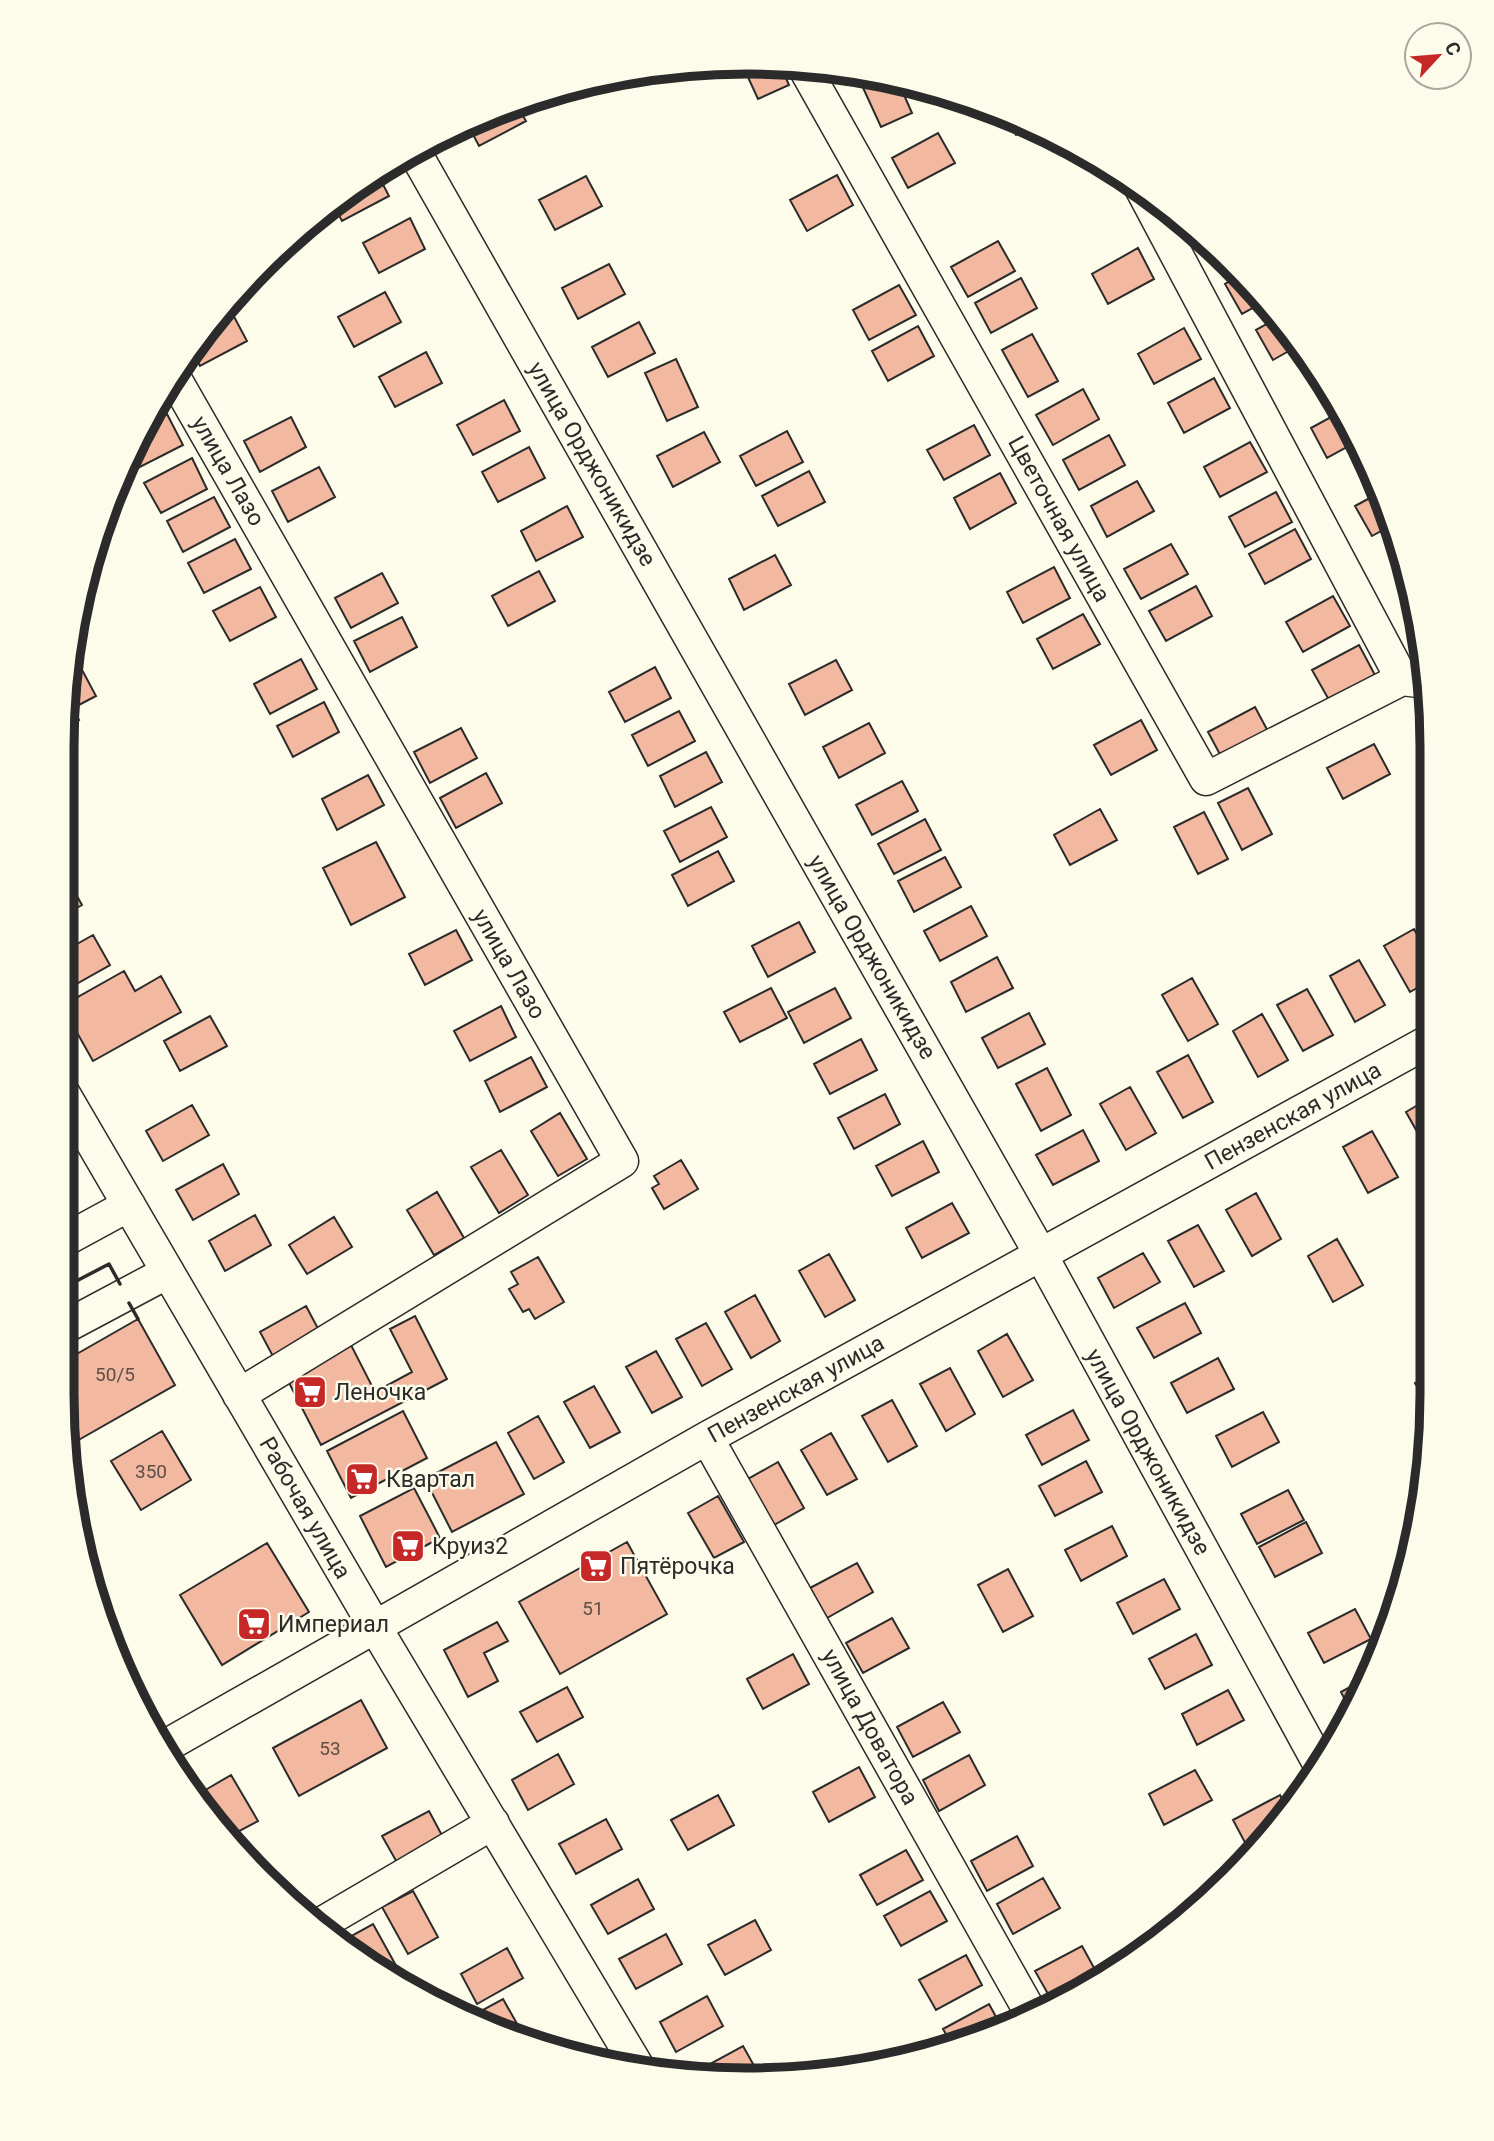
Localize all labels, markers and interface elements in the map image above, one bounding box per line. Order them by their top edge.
north arrow [1403,21,1473,91]
text: С [1440,38,1466,59]
street label: улица Орджоникидзе [522,357,662,571]
street label: улица Лазо [186,411,270,531]
street label: Цветочная улица [1002,431,1116,607]
street label: улица Орджоникидзе [802,850,942,1064]
street label: улица Лазо [467,904,551,1024]
street label: Пензенская улица [1200,1056,1386,1176]
street label: Пензенская улица [703,1329,889,1449]
street label: улица Орджоникидзе [1080,1344,1216,1560]
house number: 50/5 [95,1363,135,1386]
supermarket icon: Леночка [291,1373,329,1411]
place label: Леночка [334,1379,426,1406]
street label: Рабочая улица [254,1432,356,1584]
house number: 350 [135,1460,167,1483]
supermarket icon: Квартал [343,1460,381,1498]
place label: Квартал [386,1466,475,1493]
supermarket icon: Круиз2 [389,1527,427,1565]
place label: Круиз2 [432,1533,508,1560]
supermarket icon: Пятёрочка [577,1547,615,1585]
place label: Пятёрочка [620,1553,735,1580]
house number: 51 [582,1597,604,1620]
supermarket icon: Империал [235,1605,273,1643]
place label: Империал [278,1611,389,1638]
street label: улица Доватора [816,1644,924,1810]
house number: 53 [319,1737,341,1760]

